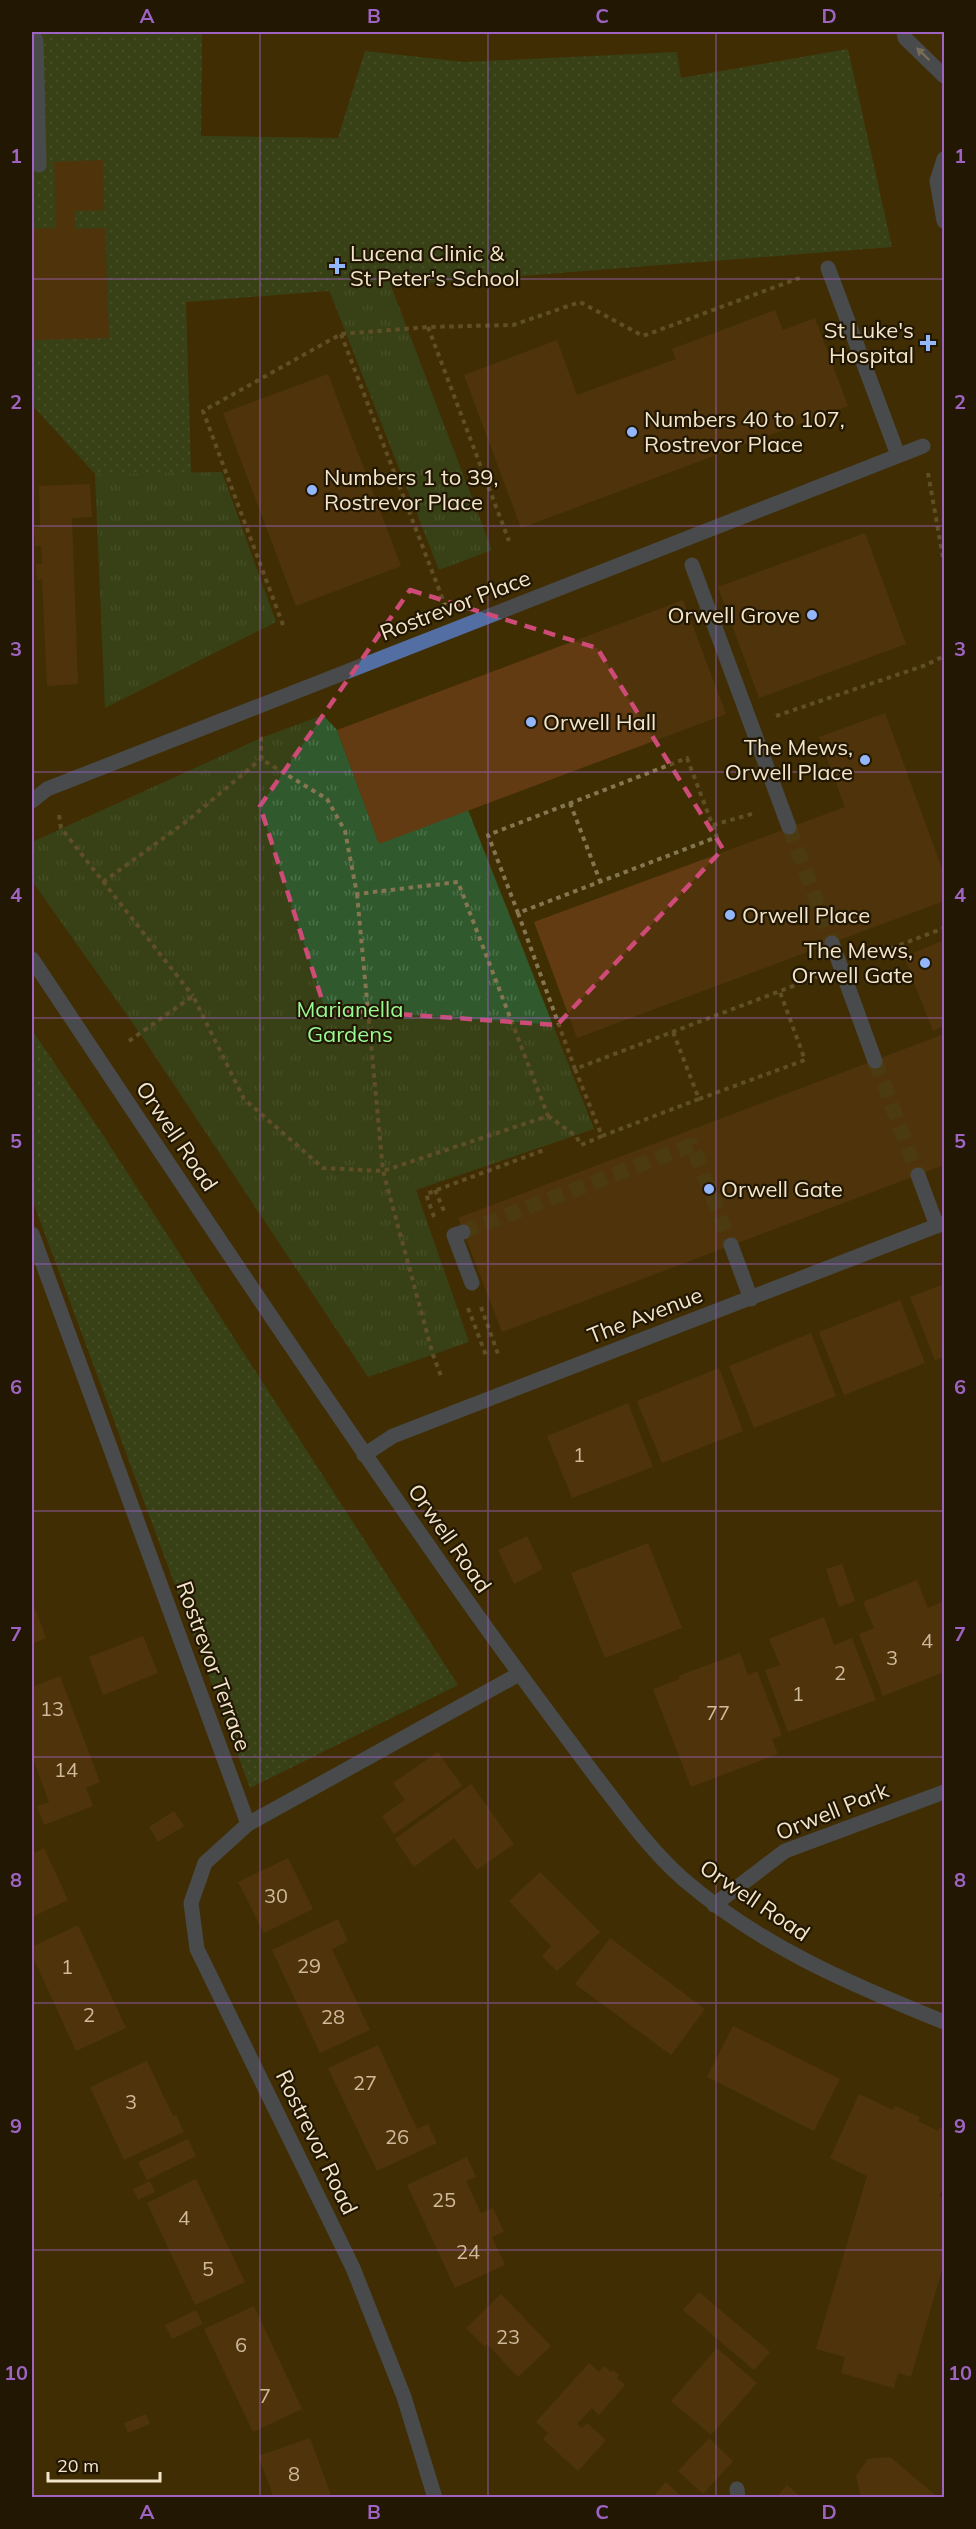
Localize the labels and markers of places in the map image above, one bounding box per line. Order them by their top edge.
place label: Lucena Clinic & St Peter's School [350,239,520,292]
marker: Lucena Clinic & St Peter's School [328,257,346,275]
place label: St Luke's Hospital [824,316,914,369]
marker: St Luke's Hospital [919,334,937,352]
place label: Numbers 40 to 107, Rostrevor Place [644,405,845,458]
marker: Numbers 40 to 107, Rostrevor Place [625,425,639,439]
place label: Numbers 1 to 39, Rostrevor Place [324,463,498,516]
marker: Numbers 1 to 39, Rostrevor Place [305,483,319,497]
place label: Orwell Grove [667,601,800,629]
marker: Orwell Grove [805,608,819,622]
place label: Orwell Hall [543,708,656,736]
marker: Orwell Hall [524,715,538,729]
place label: The Mews, Orwell Place [725,733,853,786]
marker: The Mews, Orwell Place [858,753,872,767]
place label: Orwell Place [742,901,870,929]
marker: Orwell Place [723,908,737,922]
place label: The Mews, Orwell Gate [791,936,913,989]
marker: The Mews, Orwell Gate [918,956,932,970]
place label: Orwell Gate [721,1175,843,1203]
marker: Orwell Gate [702,1182,716,1196]

